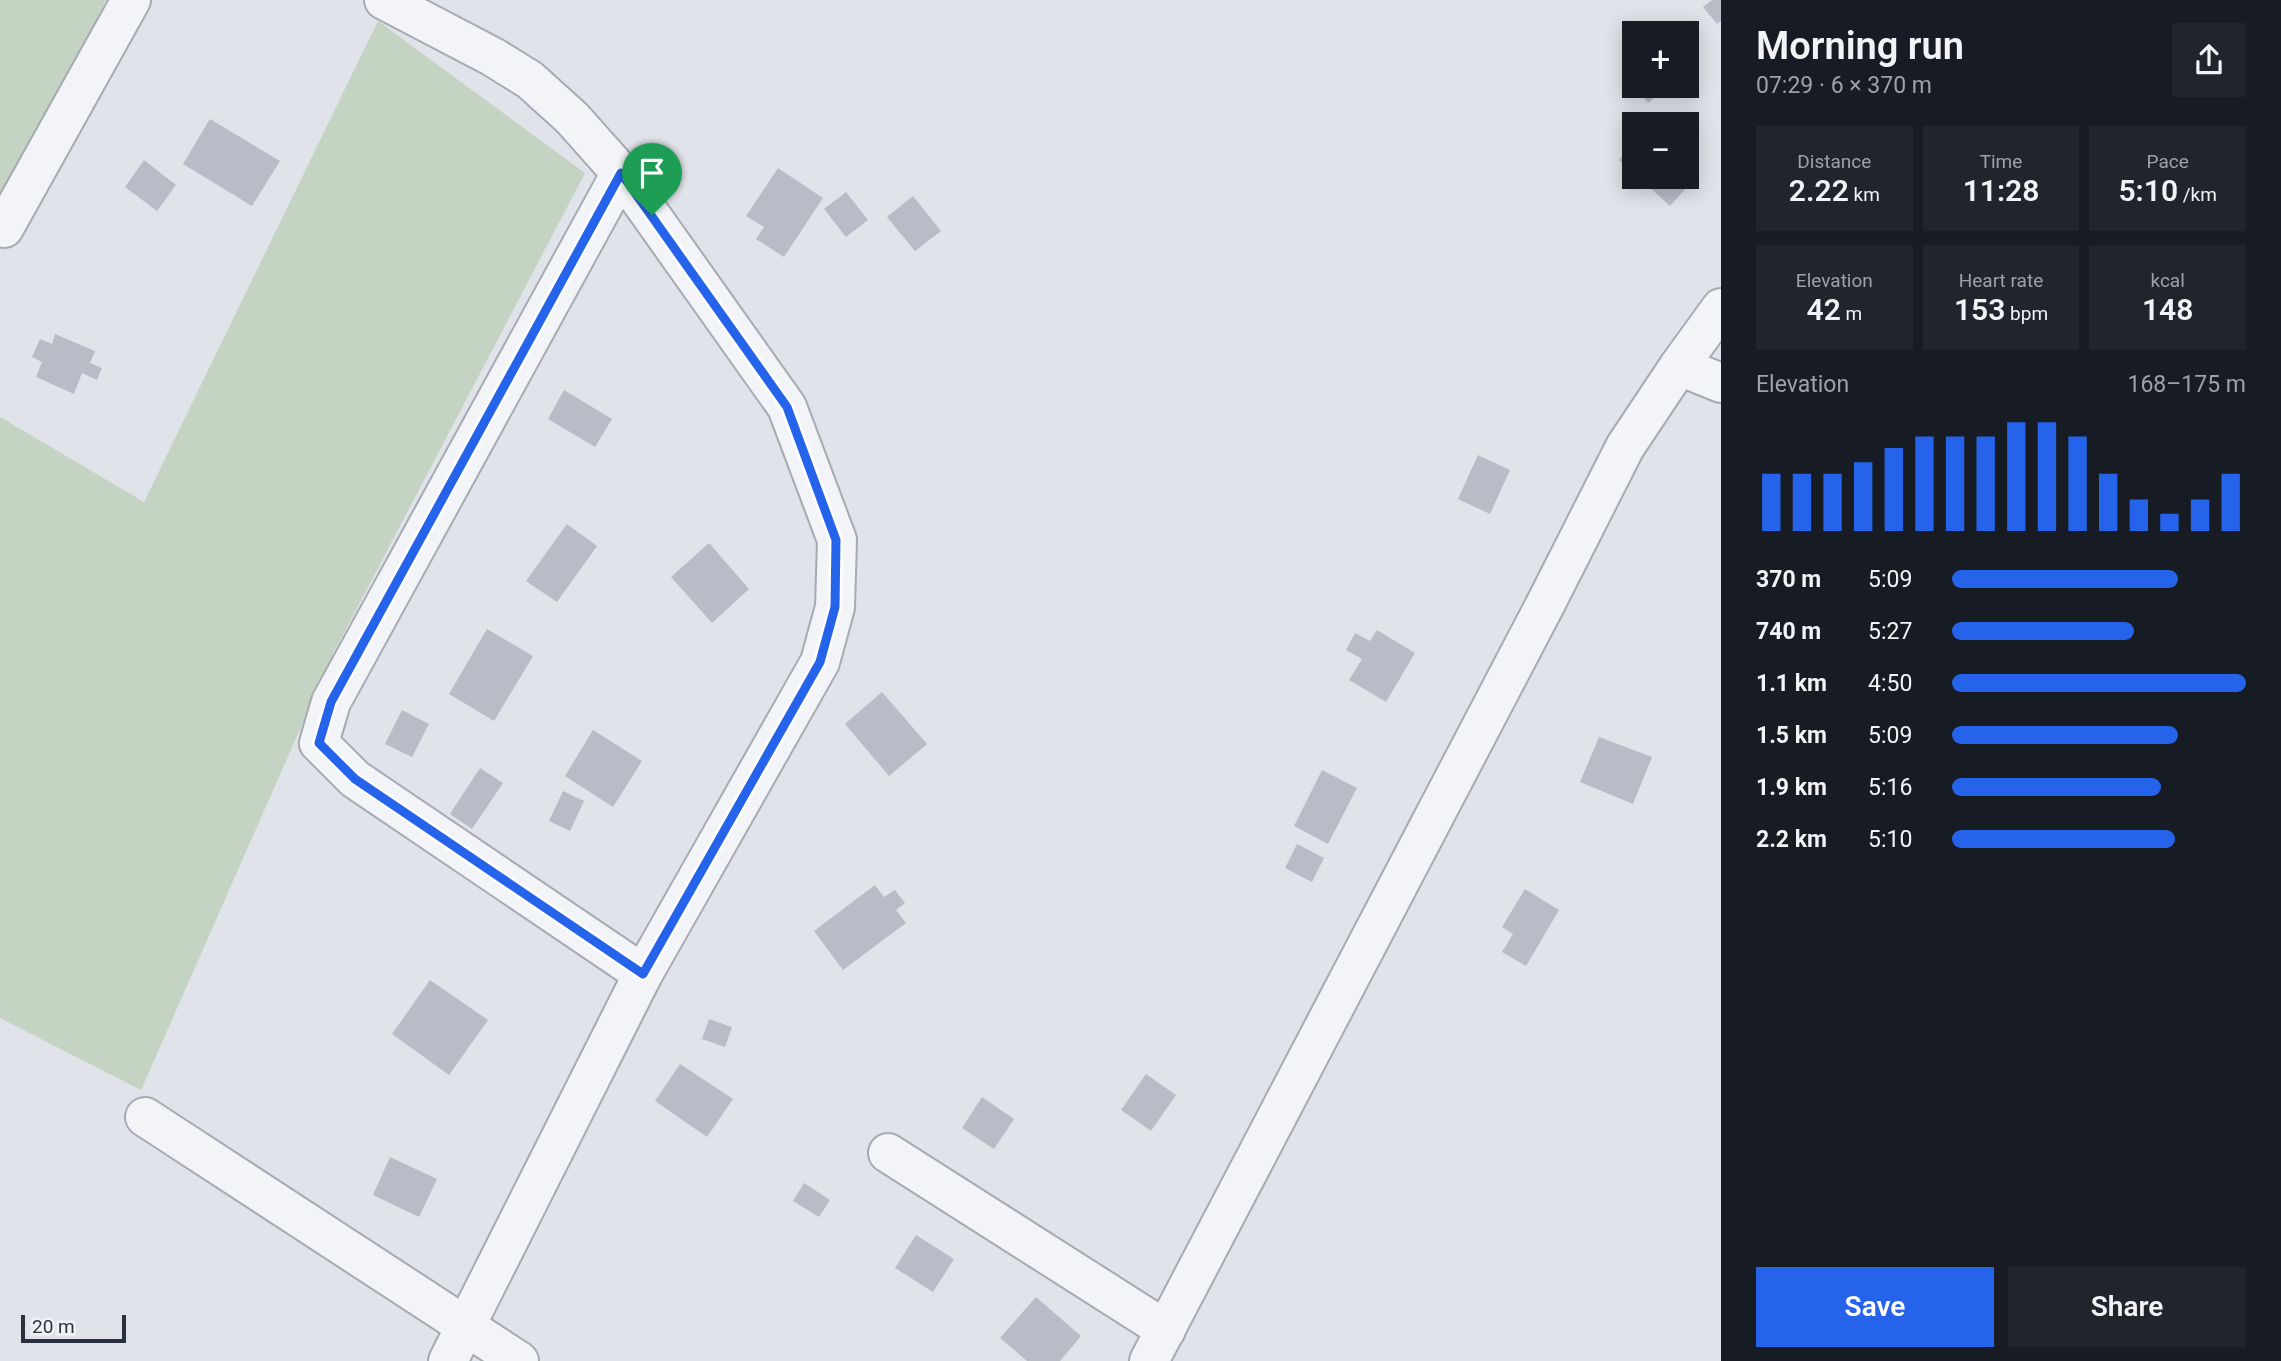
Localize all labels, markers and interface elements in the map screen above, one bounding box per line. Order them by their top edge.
map controls [1622,21,1699,189]
button: + [1622,21,1699,98]
button: share [2172,23,2246,97]
text: Morning run [1756,24,1964,68]
text: 07:29 · 6 × 370 m [1756,72,1932,99]
button: − [1622,112,1699,189]
pin [622,143,682,215]
text: Distance [1797,150,1871,173]
text: Time [1980,150,2022,173]
text: Pace [2147,150,2189,173]
icon: arrive [633,154,671,192]
text: 2.22 [1789,173,1849,208]
text: 11:28 [1963,173,2039,208]
text: 5:10 [2118,173,2178,208]
text: km [1849,183,1880,206]
text: /km [2178,183,2217,206]
text: Elevation [1796,269,1873,292]
text: Heart rate [1959,269,2043,292]
text: kcal [2150,269,2185,292]
text: 42 [1807,292,1841,327]
text: 153 [1954,292,2005,327]
text: 148 [2142,292,2193,327]
text: m [1841,302,1862,325]
text: bpm [2005,302,2048,325]
text: Elevation [1756,371,1849,398]
text: 168–175 m [2127,371,2246,398]
text: 370 m [1756,566,1821,593]
text: 5:09 [1868,566,1912,593]
text: 740 m [1756,618,1821,645]
text: 5:27 [1868,618,1912,645]
text: 1.1 km [1756,670,1827,697]
text: 4:50 [1868,670,1912,697]
text: 1.5 km [1756,722,1827,749]
text: 5:09 [1868,722,1912,749]
text: 1.9 km [1756,774,1827,801]
text: 5:16 [1868,774,1912,801]
text: 2.2 km [1756,826,1827,853]
text: 5:10 [1868,826,1912,853]
button: Save [1756,1267,1994,1347]
button: Share [2008,1267,2246,1347]
scale bar [21,1312,126,1344]
text: 20 m [32,1315,75,1338]

